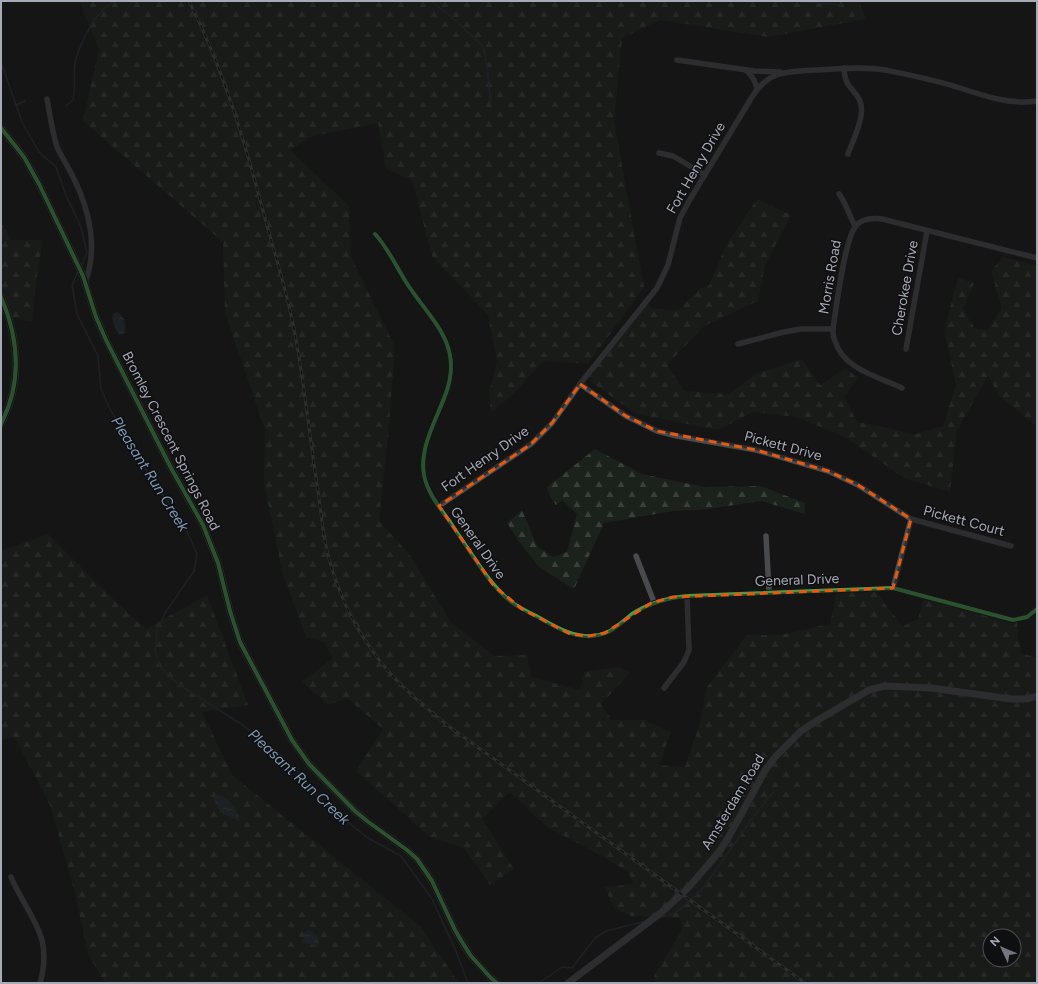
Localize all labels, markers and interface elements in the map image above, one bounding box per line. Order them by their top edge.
street label: Fort Henry Drive [663,119,729,217]
street label: Morris Road [815,239,845,315]
street label: Cherokee Drive [888,239,922,337]
street label: Bromley Crescent Springs Road [118,349,224,533]
water label: Pleasant Run Creek [107,413,193,535]
street label: Fort Henry Drive [438,422,532,496]
street label: Pickett Drive [742,427,824,465]
street label: Pickett Court [922,502,1006,540]
street label: General Drive [447,504,509,583]
street label: General Drive [754,570,840,590]
water label: Pleasant Run Creek [245,725,354,829]
street label: Amsterdam Road [698,751,768,853]
north arrow [982,928,1022,968]
text: N [988,934,1003,949]

